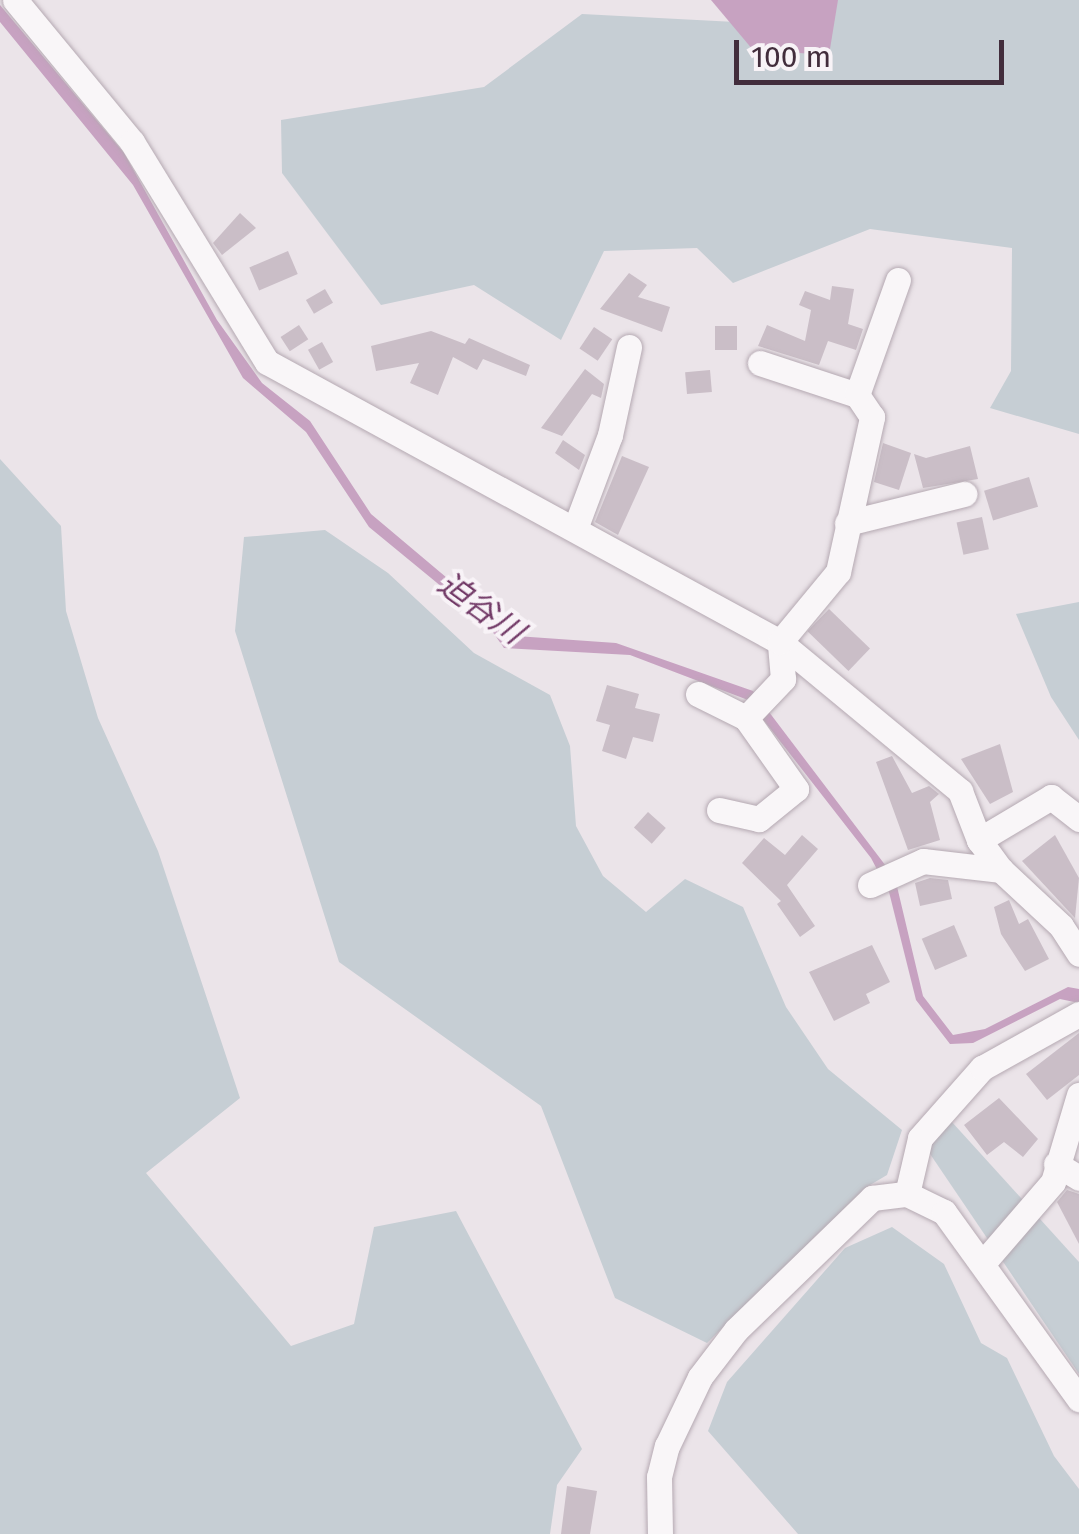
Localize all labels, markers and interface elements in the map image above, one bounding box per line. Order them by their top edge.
scale bar [739,20,1009,82]
text: 100 m [751,39,831,75]
water label: 迫谷川 [431,564,531,652]

